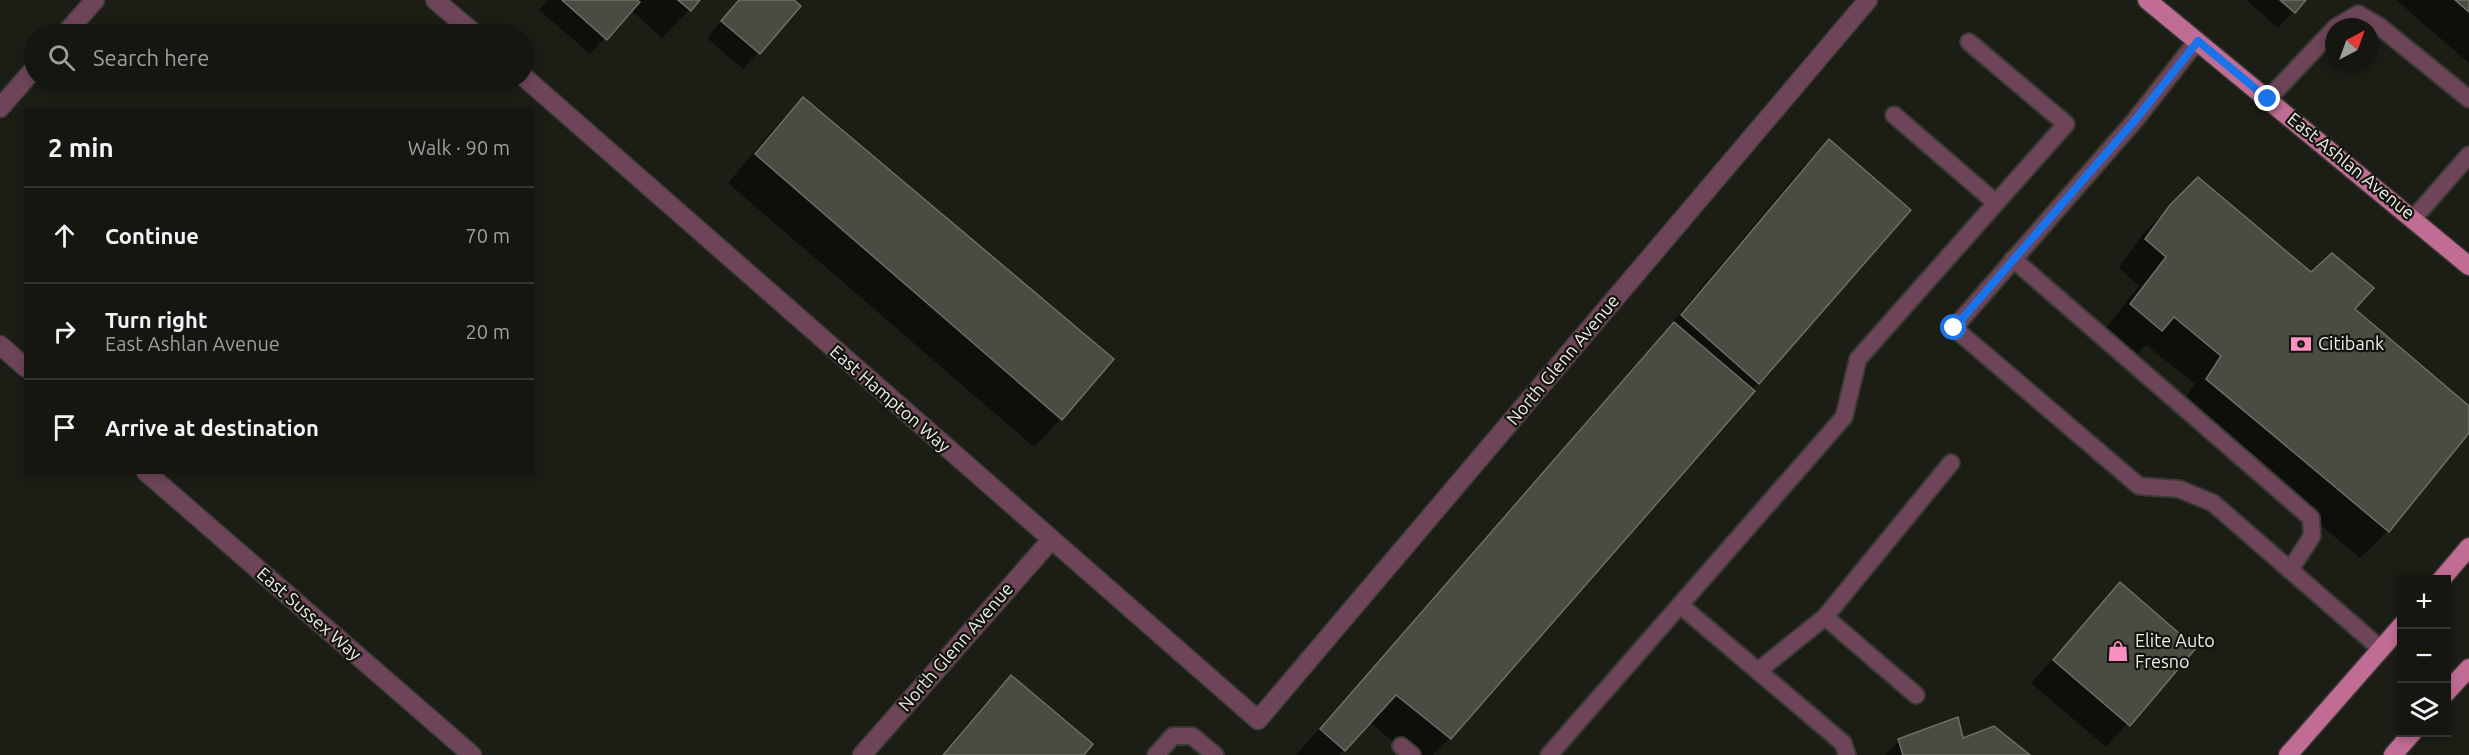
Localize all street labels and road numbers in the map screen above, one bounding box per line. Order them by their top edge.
street label: East Ashlan Avenue [2284,108,2419,223]
street label: North Glenn Avenue [1502,290,1622,428]
street label: East Hampton Way [827,341,955,456]
street label: East Sussex Way [254,563,366,664]
street label: North Glenn Avenue [894,578,1016,715]

